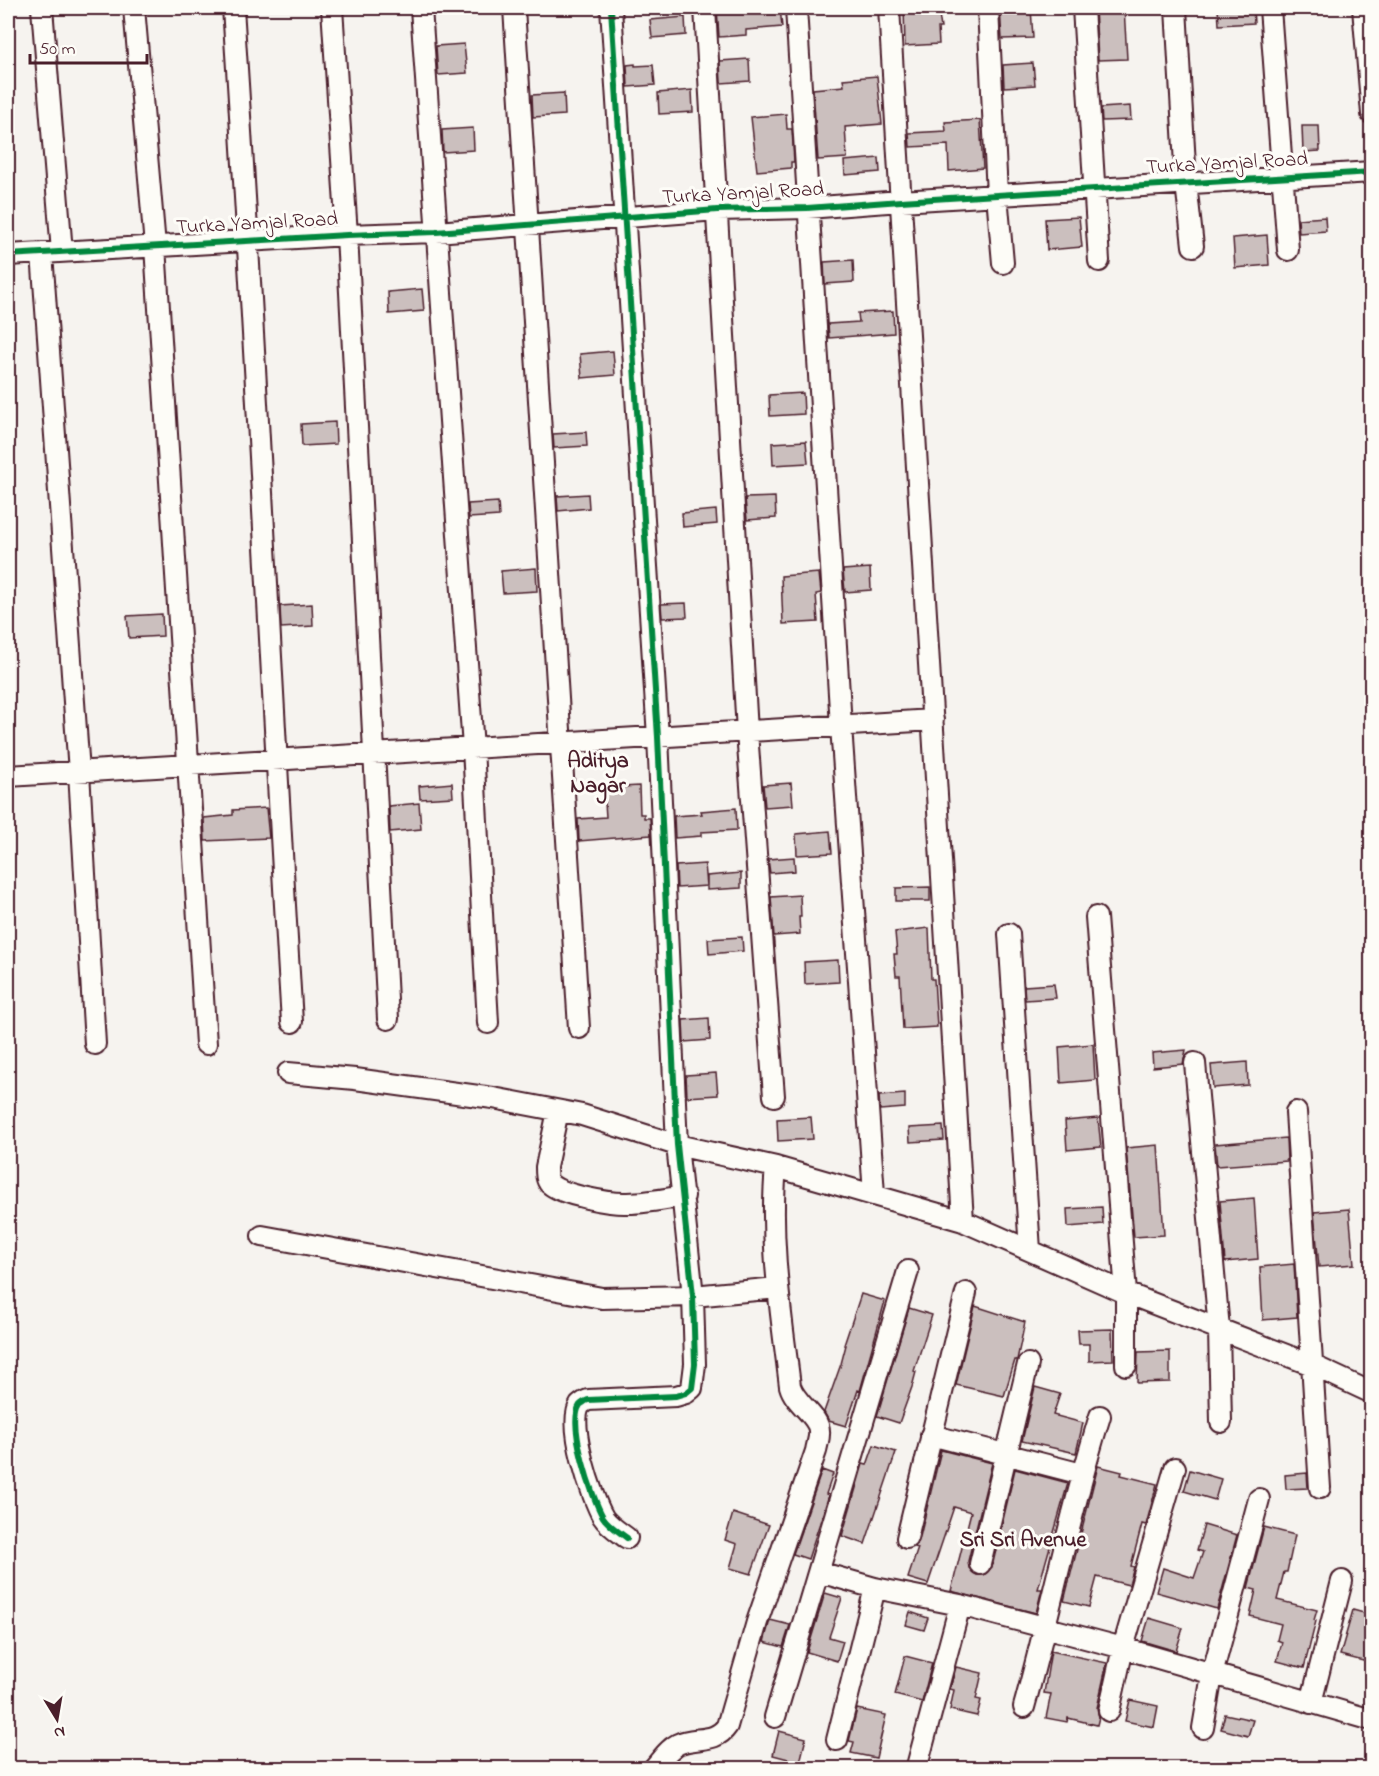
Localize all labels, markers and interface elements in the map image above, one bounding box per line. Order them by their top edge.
scale bar [30,27,147,65]
text: 50 m [39,37,76,63]
street label: Turka Yamjal Road [1145,145,1309,183]
street label: Turka Yamjal Road [661,175,825,213]
street label: Turka Yamjal Road [175,205,339,243]
district label: Aditya Nagar [567,746,629,804]
district label: Sri Sri Avenue [960,1525,1087,1557]
north arrow [27,1689,87,1749]
text: N [52,1719,67,1745]

